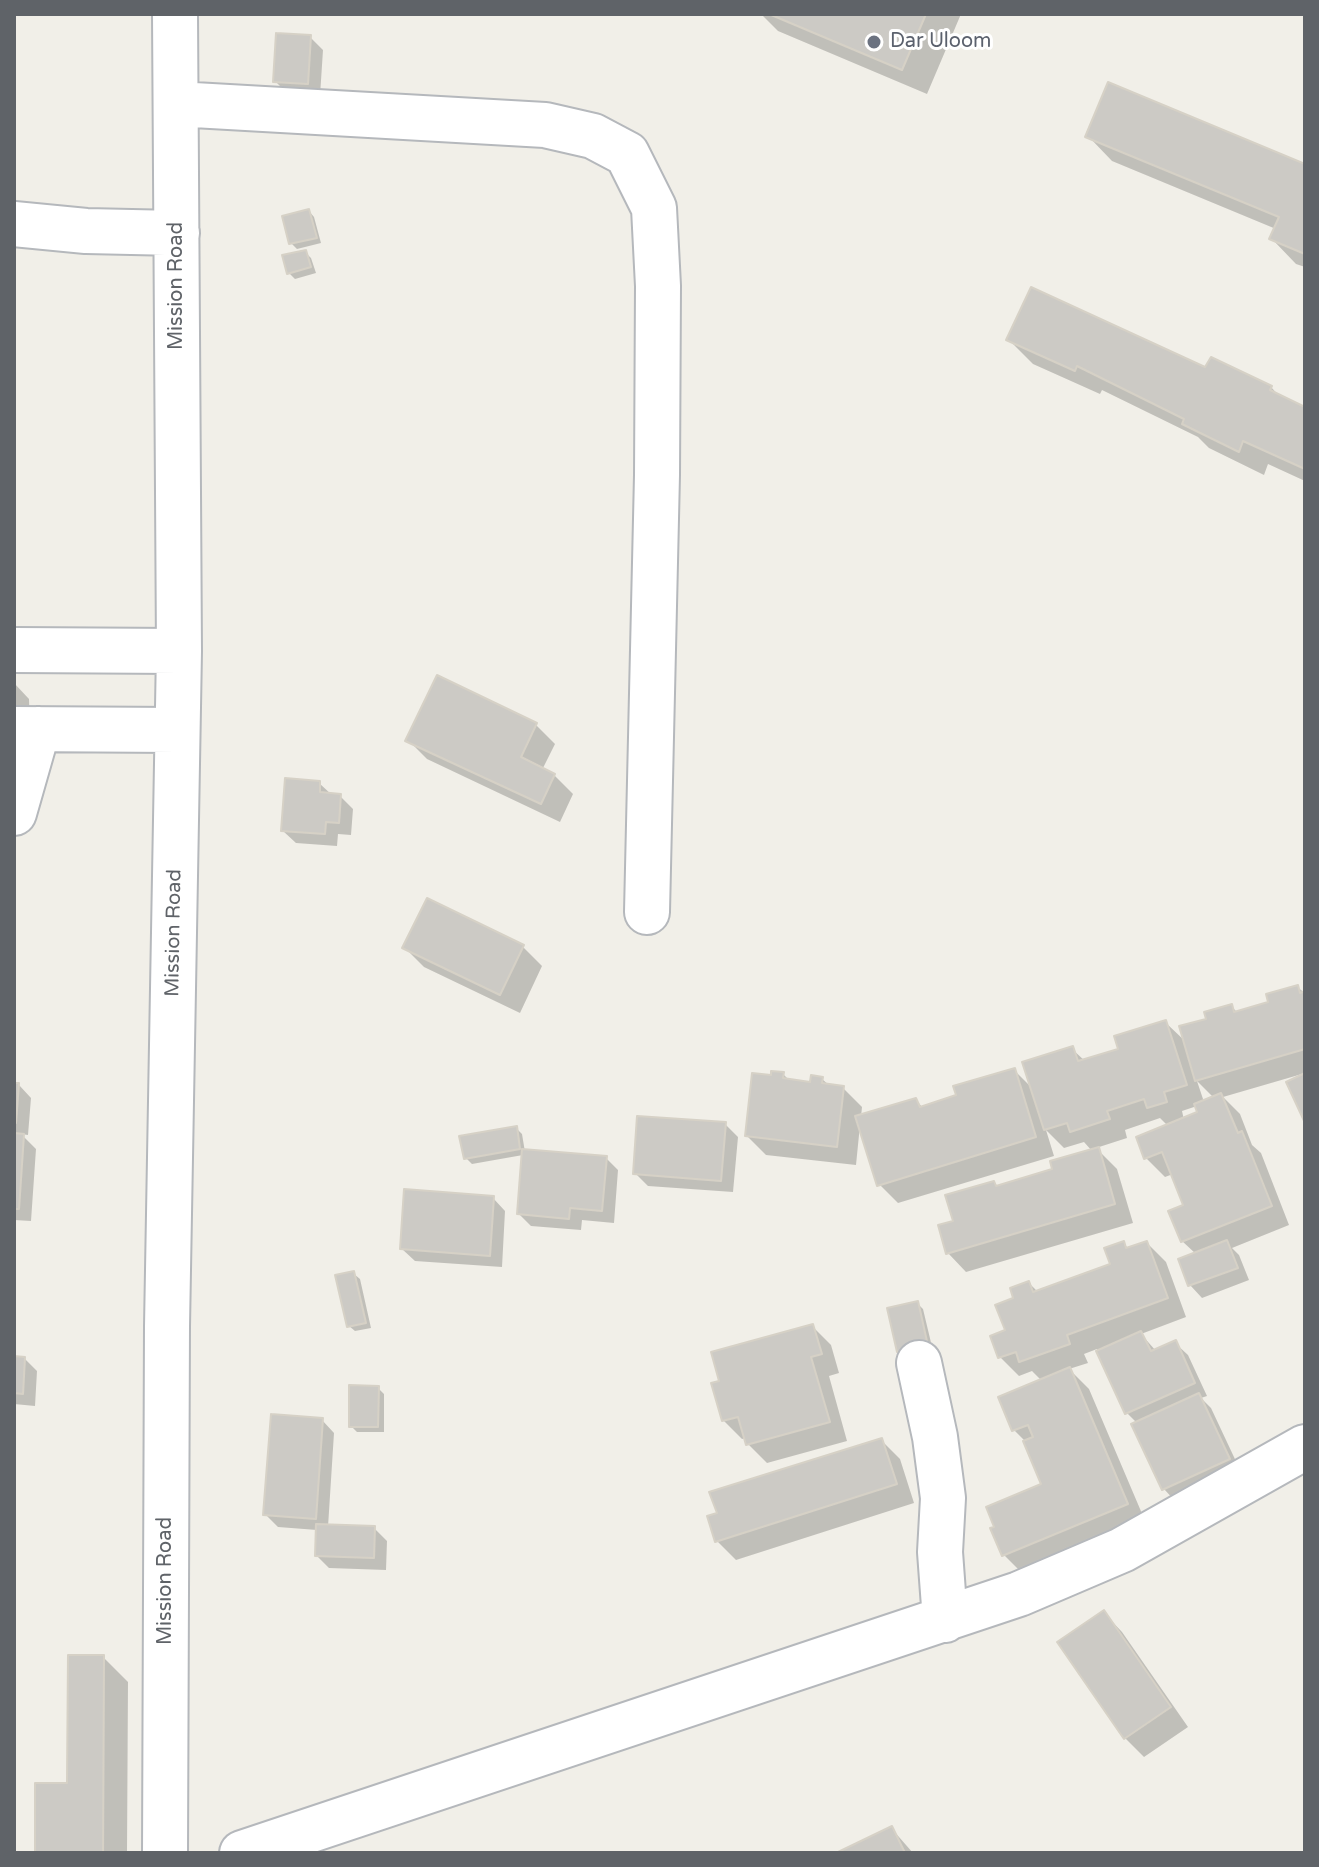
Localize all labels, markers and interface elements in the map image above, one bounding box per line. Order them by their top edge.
place label: Dar Uloom [890,30,991,54]
marker: Dar Uloom [865,33,883,51]
street label: Mission Road [165,222,189,350]
street label: Mission Road [161,869,187,997]
street label: Mission Road [154,1517,178,1645]

